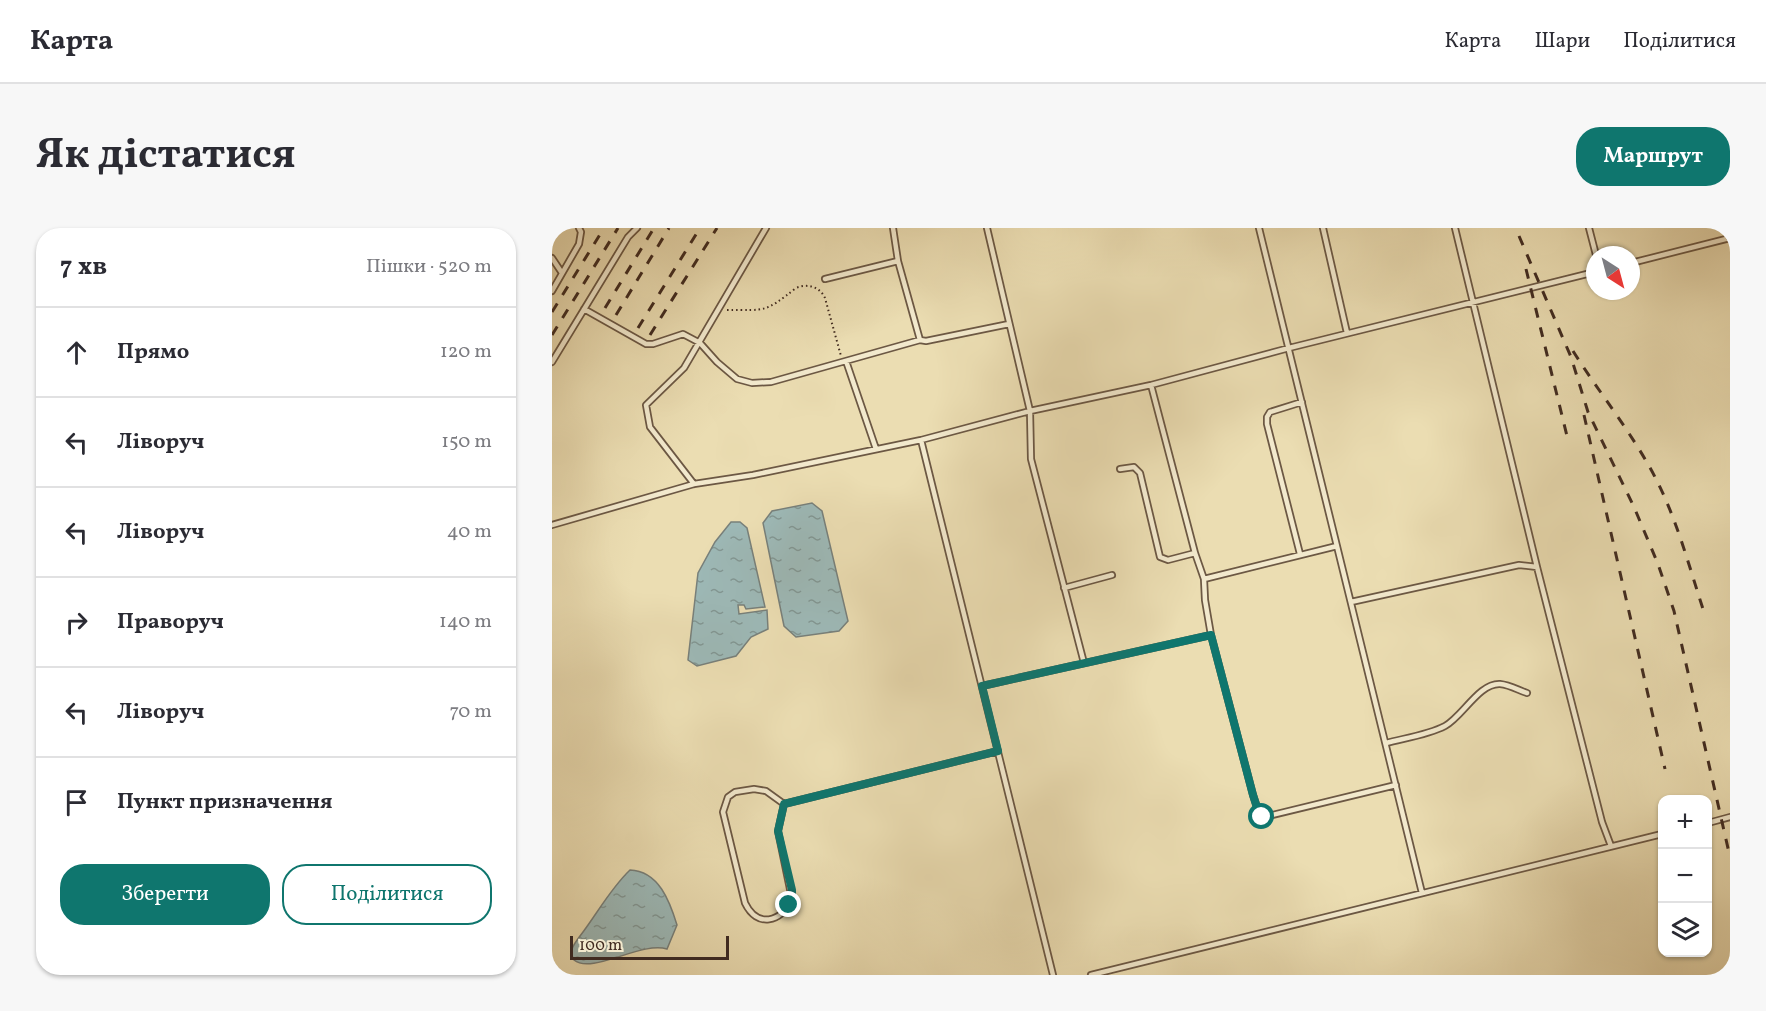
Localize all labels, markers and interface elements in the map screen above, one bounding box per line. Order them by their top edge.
text: Карта [30,22,113,61]
text: Карта [1444,27,1501,56]
text: Шари [1534,27,1590,56]
text: Поділитися [1623,27,1736,56]
text: Як дістатися [36,127,296,186]
button: Маршрут [1576,127,1730,186]
north arrow [1586,246,1640,300]
text: 7 хв [60,249,107,285]
text: Пішки · 520 m [366,253,492,281]
icon: ahead [60,336,93,369]
text: Прямо [117,337,189,368]
text: 120 m [440,338,492,366]
icon: left [60,426,93,459]
text: Ліворуч [117,427,204,458]
text: 150 m [441,428,492,456]
icon: left [60,516,93,549]
text: Ліворуч [117,517,204,548]
text: 40 m [447,518,492,546]
icon: right [60,606,93,639]
text: Праворуч [117,607,224,638]
text: 140 m [439,608,492,636]
icon: left [60,696,93,729]
text: Ліворуч [117,697,204,728]
text: 70 m [449,698,492,726]
icon: arrive [60,786,93,819]
text: Пункт призначення [117,787,333,818]
map controls [1658,795,1712,957]
button: + [1658,795,1712,849]
route start [1248,803,1274,829]
button: − [1658,849,1712,903]
button: Зберегти [60,864,270,925]
button: Поділитися [282,864,492,925]
route end [775,891,801,917]
button: layers [1658,903,1712,957]
scale bar [570,933,729,960]
text: 100 m [579,935,622,957]

